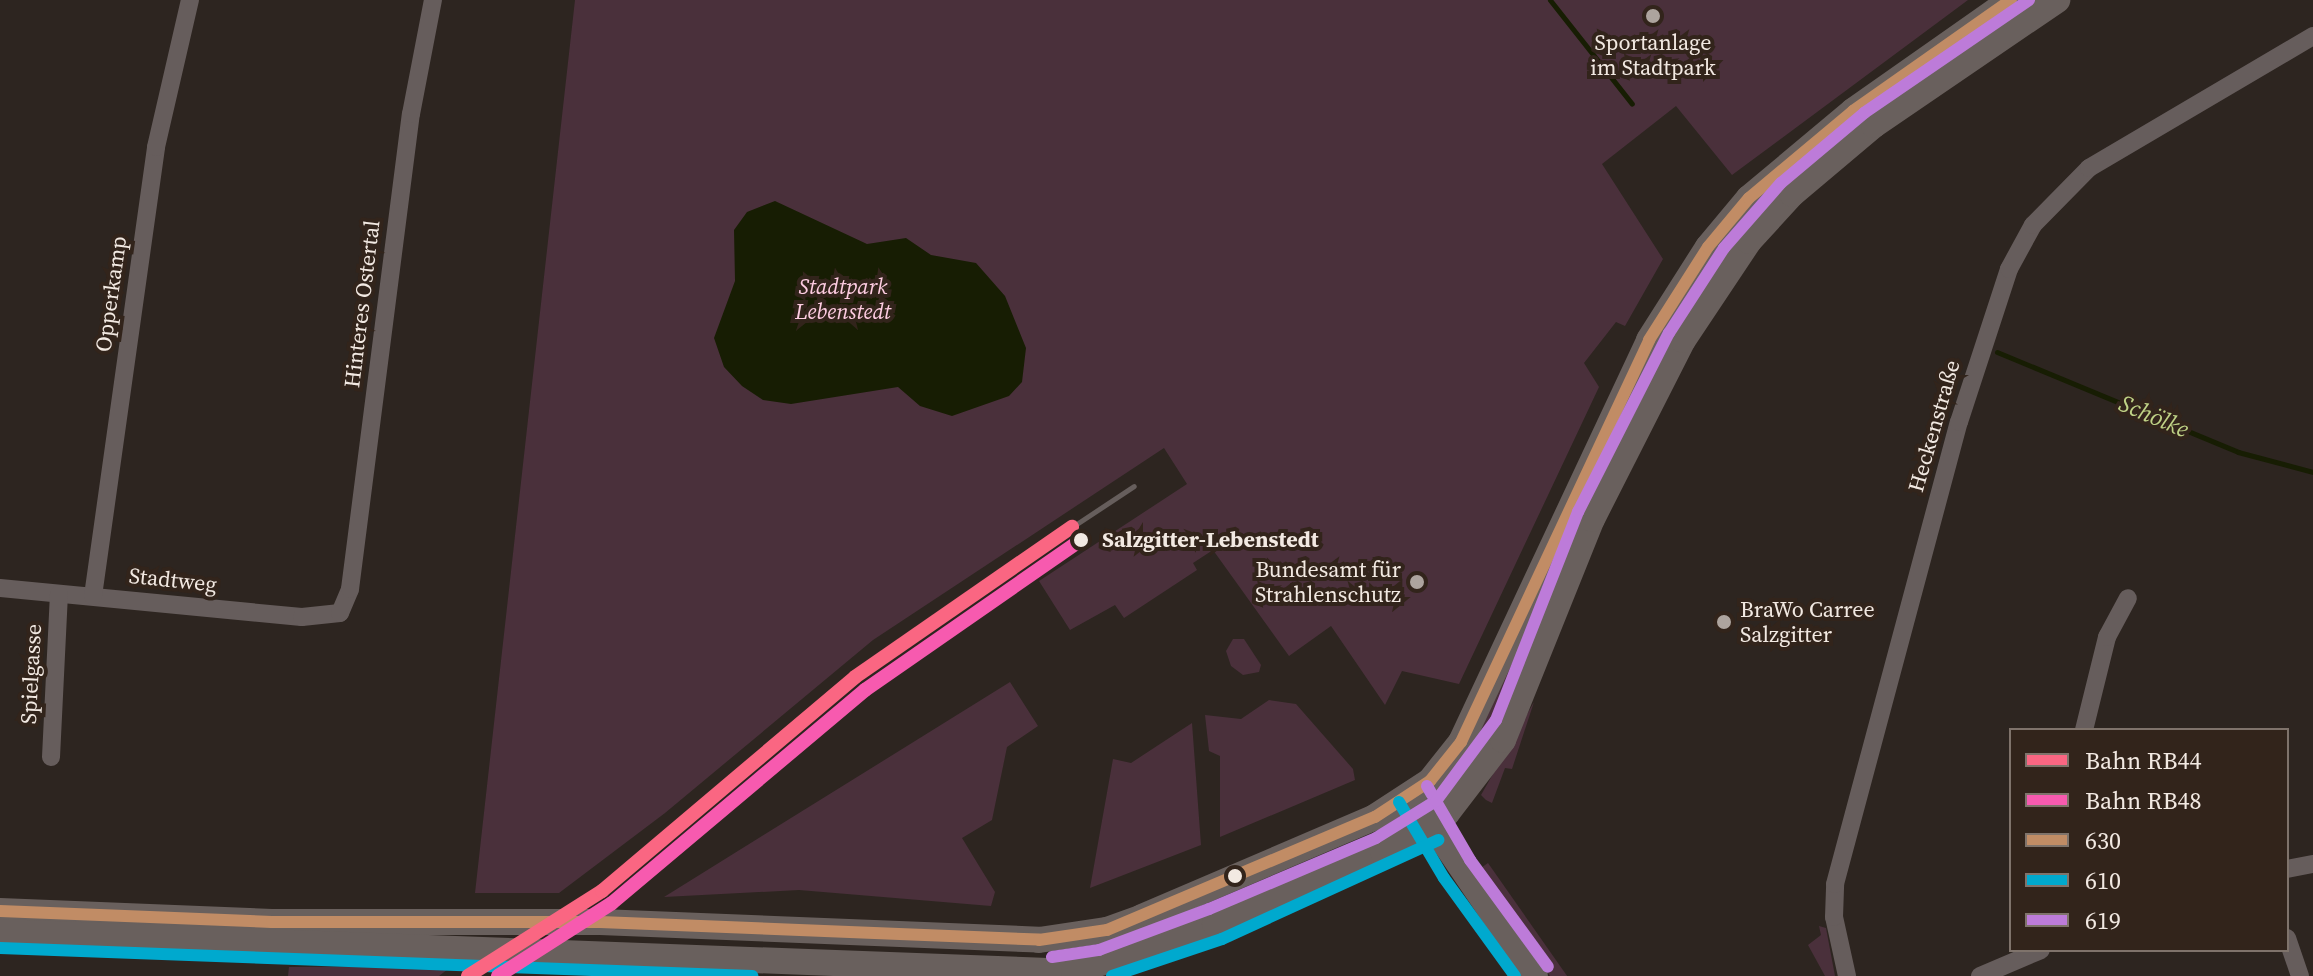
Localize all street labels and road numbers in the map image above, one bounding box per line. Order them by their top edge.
street label: Hinteres Ostertal [339,219,385,389]
street label: Opperkamp [90,234,132,354]
street label: Heckenstraße [1903,357,1965,495]
street label: Stadtweg [128,562,218,598]
street label: Spielgasse [15,623,47,725]

